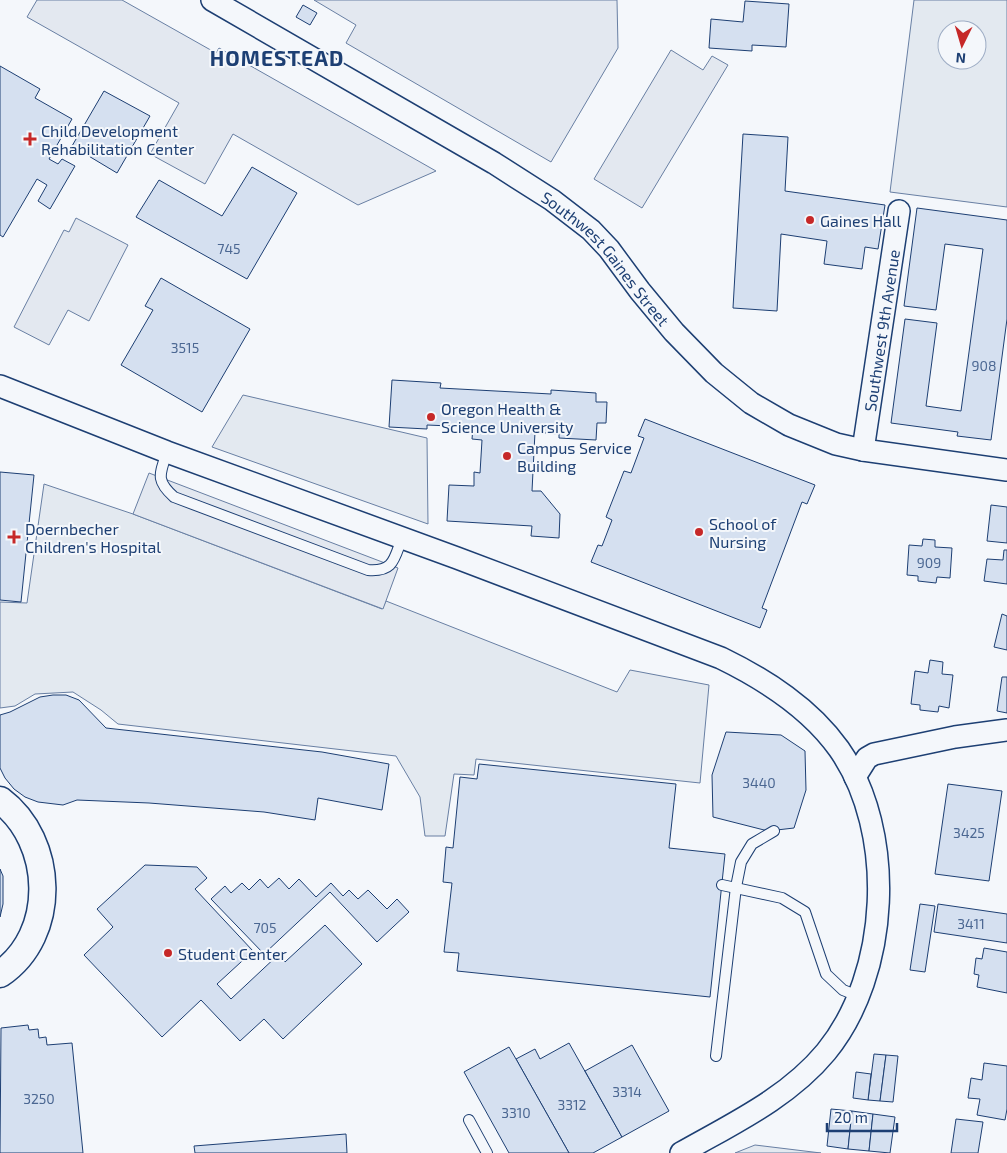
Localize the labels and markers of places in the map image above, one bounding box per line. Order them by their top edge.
place label: Child Development Rehabilitation Center [41,121,195,158]
marker: Child Development Rehabilitation Center [23,132,37,146]
place label: Gaines Hall [820,211,902,230]
marker: Gaines Hall [804,214,816,226]
place label: Oregon Health & Science University [441,399,574,436]
marker: Oregon Health & Science University [425,411,437,423]
place label: Campus Service Building [517,438,632,475]
marker: Campus Service Building [501,450,513,462]
place label: School of Nursing [709,514,777,551]
place label: Doernbecher Children's Hospital [25,519,161,556]
marker: School of Nursing [693,526,705,538]
marker: Doernbecher Children's Hospital [7,530,21,544]
place label: Student Center [178,944,288,963]
marker: Student Center [162,947,174,959]

